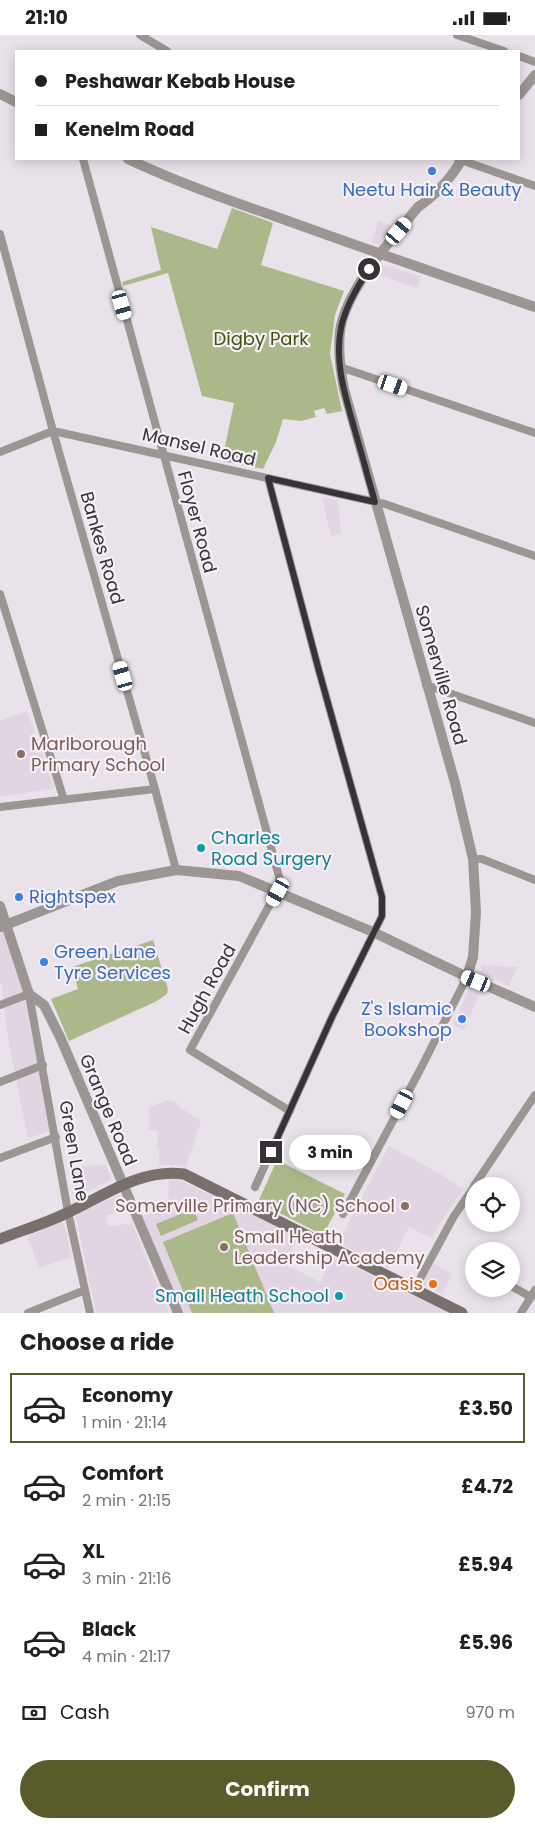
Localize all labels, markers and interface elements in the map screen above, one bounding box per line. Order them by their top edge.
text: 21:10 [25,4,68,31]
text: Peshawar Kebab House [65,68,295,95]
text: Kenelm Road [65,116,195,143]
marker: Neetu Hair & Beauty [426,165,438,177]
place label: Neetu Hair & Beauty [342,177,522,202]
car [383,215,414,247]
route start [358,258,380,280]
car [110,289,133,321]
park label: Digby Park [213,326,309,351]
car [376,373,409,397]
street label: Mansel Road [140,421,258,472]
street label: Floyer Road [172,468,223,576]
street label: Bankes Road [74,489,131,607]
street label: Somerville Road [410,602,473,748]
car [111,660,134,692]
place label: Marlborough Primary School [31,731,165,777]
marker: Marlborough Primary School [15,748,27,760]
place label: Charles Road Surgery [211,825,332,871]
marker: Charles Road Surgery [195,842,207,854]
car [264,875,291,909]
place label: Rightspex [29,884,116,909]
marker: Rightspex [13,891,25,903]
place label: Green Lane Tyre Services [54,939,171,985]
street label: Hugh Road [172,939,242,1038]
marker: Green Lane Tyre Services [38,956,50,968]
car [459,968,492,994]
place label: Z's Islamic Bookshop [361,996,452,1042]
marker: Z's Islamic Bookshop [456,1013,468,1025]
street label: Grange Road [74,1050,143,1170]
car [388,1087,415,1121]
street label: Green Lane [53,1099,96,1203]
callout: 3 min [288,1135,371,1169]
route end [260,1141,282,1163]
text: 3 min [307,1141,353,1164]
map controls [465,1177,520,1297]
button: locate [465,1177,520,1232]
place label: Somerville Primary (NC) School [115,1193,395,1218]
marker: Somerville Primary (NC) School [399,1200,411,1212]
place label: Small Heath Leadership Academy [234,1224,425,1270]
marker: Small Heath Leadership Academy [218,1241,230,1253]
button: layers [465,1242,520,1297]
place label: Oasis [373,1271,423,1296]
marker: Oasis [427,1278,439,1290]
place label: Small Heath School [155,1283,329,1308]
marker: Small Heath School [333,1290,345,1302]
text: Choose a ride [20,1327,174,1358]
text: Economy [82,1382,173,1409]
icon: car [22,1386,67,1431]
text: £3.50 [459,1395,513,1422]
text: 1 min · 21:14 [82,1411,167,1434]
text: Comfort [82,1460,164,1487]
icon: car [22,1464,67,1509]
text: £4.72 [461,1473,513,1500]
text: 2 min · 21:15 [82,1489,171,1512]
text: XL [82,1538,105,1565]
icon: car [22,1542,67,1587]
text: £5.94 [458,1551,513,1578]
text: 3 min · 21:16 [82,1567,171,1590]
text: Black [82,1616,136,1643]
icon: car [22,1620,67,1665]
text: £5.96 [459,1629,513,1656]
text: 4 min · 21:17 [82,1645,171,1668]
icon: cash [20,1699,48,1727]
text: Cash [60,1699,110,1726]
text: 970 m [465,1701,515,1724]
button: Confirm [20,1760,515,1818]

